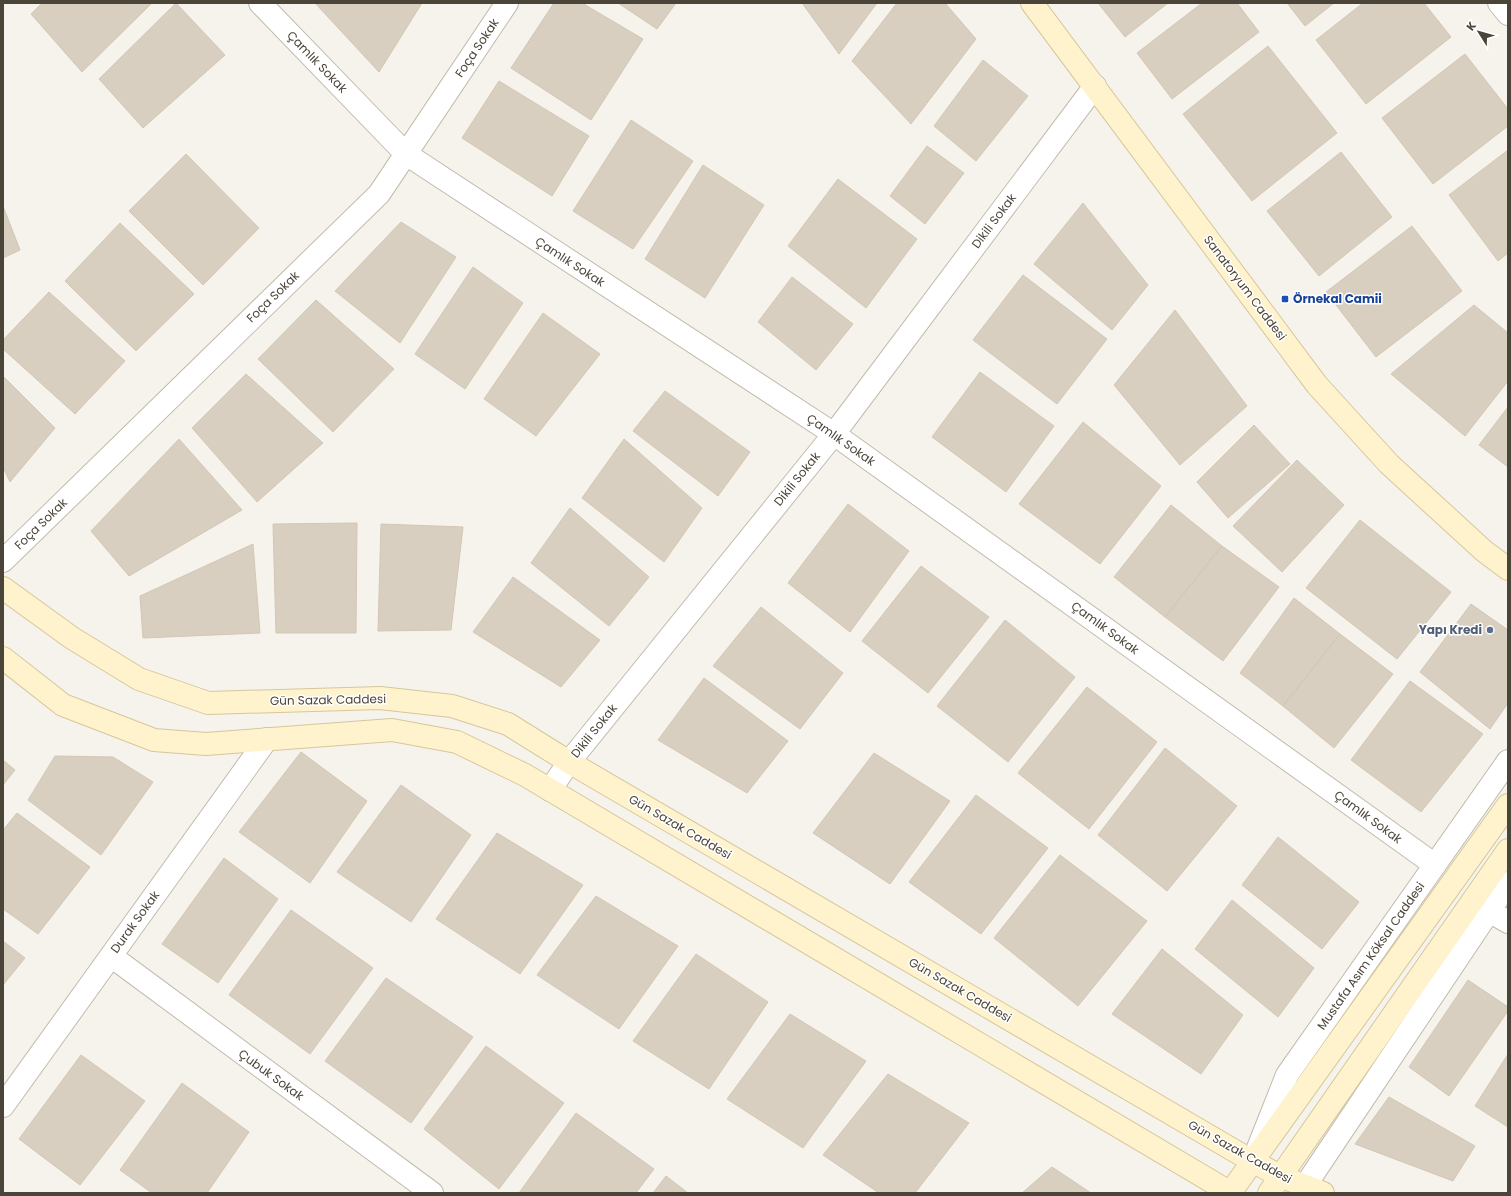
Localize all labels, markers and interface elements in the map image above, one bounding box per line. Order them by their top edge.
north arrow [1459,12,1499,52]
street label: Foça Sokak [451,14,503,80]
text: K [1462,18,1480,34]
street label: Çamlık Sokak [283,27,352,97]
street label: Dikili Sokak [967,189,1020,252]
street label: Sanatoryum Caddesi [1200,232,1291,344]
street label: Çamlık Sokak [532,233,609,291]
street label: Foça Sokak [242,267,303,326]
place label: Örnekal Camii [1293,290,1382,307]
marker: Örnekal Camii [1280,294,1290,304]
street label: Çamlık Sokak [804,410,880,470]
street label: Dikili Sokak [770,447,824,509]
street label: Foça Sokak [10,494,71,553]
street label: Çamlık Sokak [1068,597,1143,659]
place label: Yapı Kredi [1419,621,1482,638]
marker: Yapı Kredi [1485,625,1495,635]
street label: Gün Sazak Caddesi [270,690,386,709]
street label: Dikili Sokak [567,699,621,761]
street label: Çamlık Sokak [1331,786,1406,848]
street label: Gün Sazak Caddesi [626,790,735,863]
street label: Mustafa Asım Köksal Caddesi [1313,878,1428,1033]
street label: Durak Sokak [106,886,164,956]
street label: Gün Sazak Caddesi [906,953,1015,1026]
street label: Çubuk Sokak [235,1045,308,1105]
street label: Gün Sazak Caddesi [1185,1116,1295,1187]

